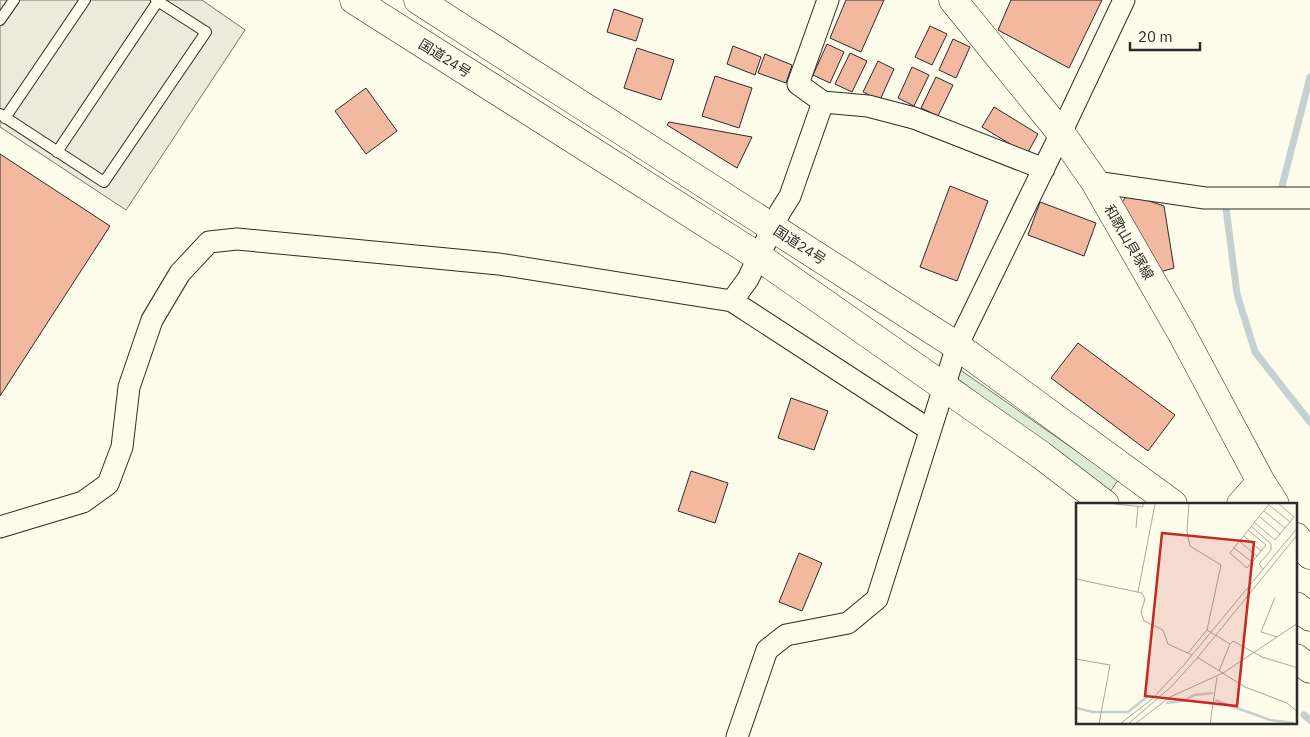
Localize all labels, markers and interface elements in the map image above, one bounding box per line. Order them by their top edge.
scale bar [1130,20,1200,52]
text: 20 m [1138,27,1173,46]
street label: 国道24号 [415,35,475,81]
street label: 和歌山貝塚線 [1100,201,1158,283]
street label: 国道24号 [770,221,830,269]
inset map [1076,503,1298,724]

